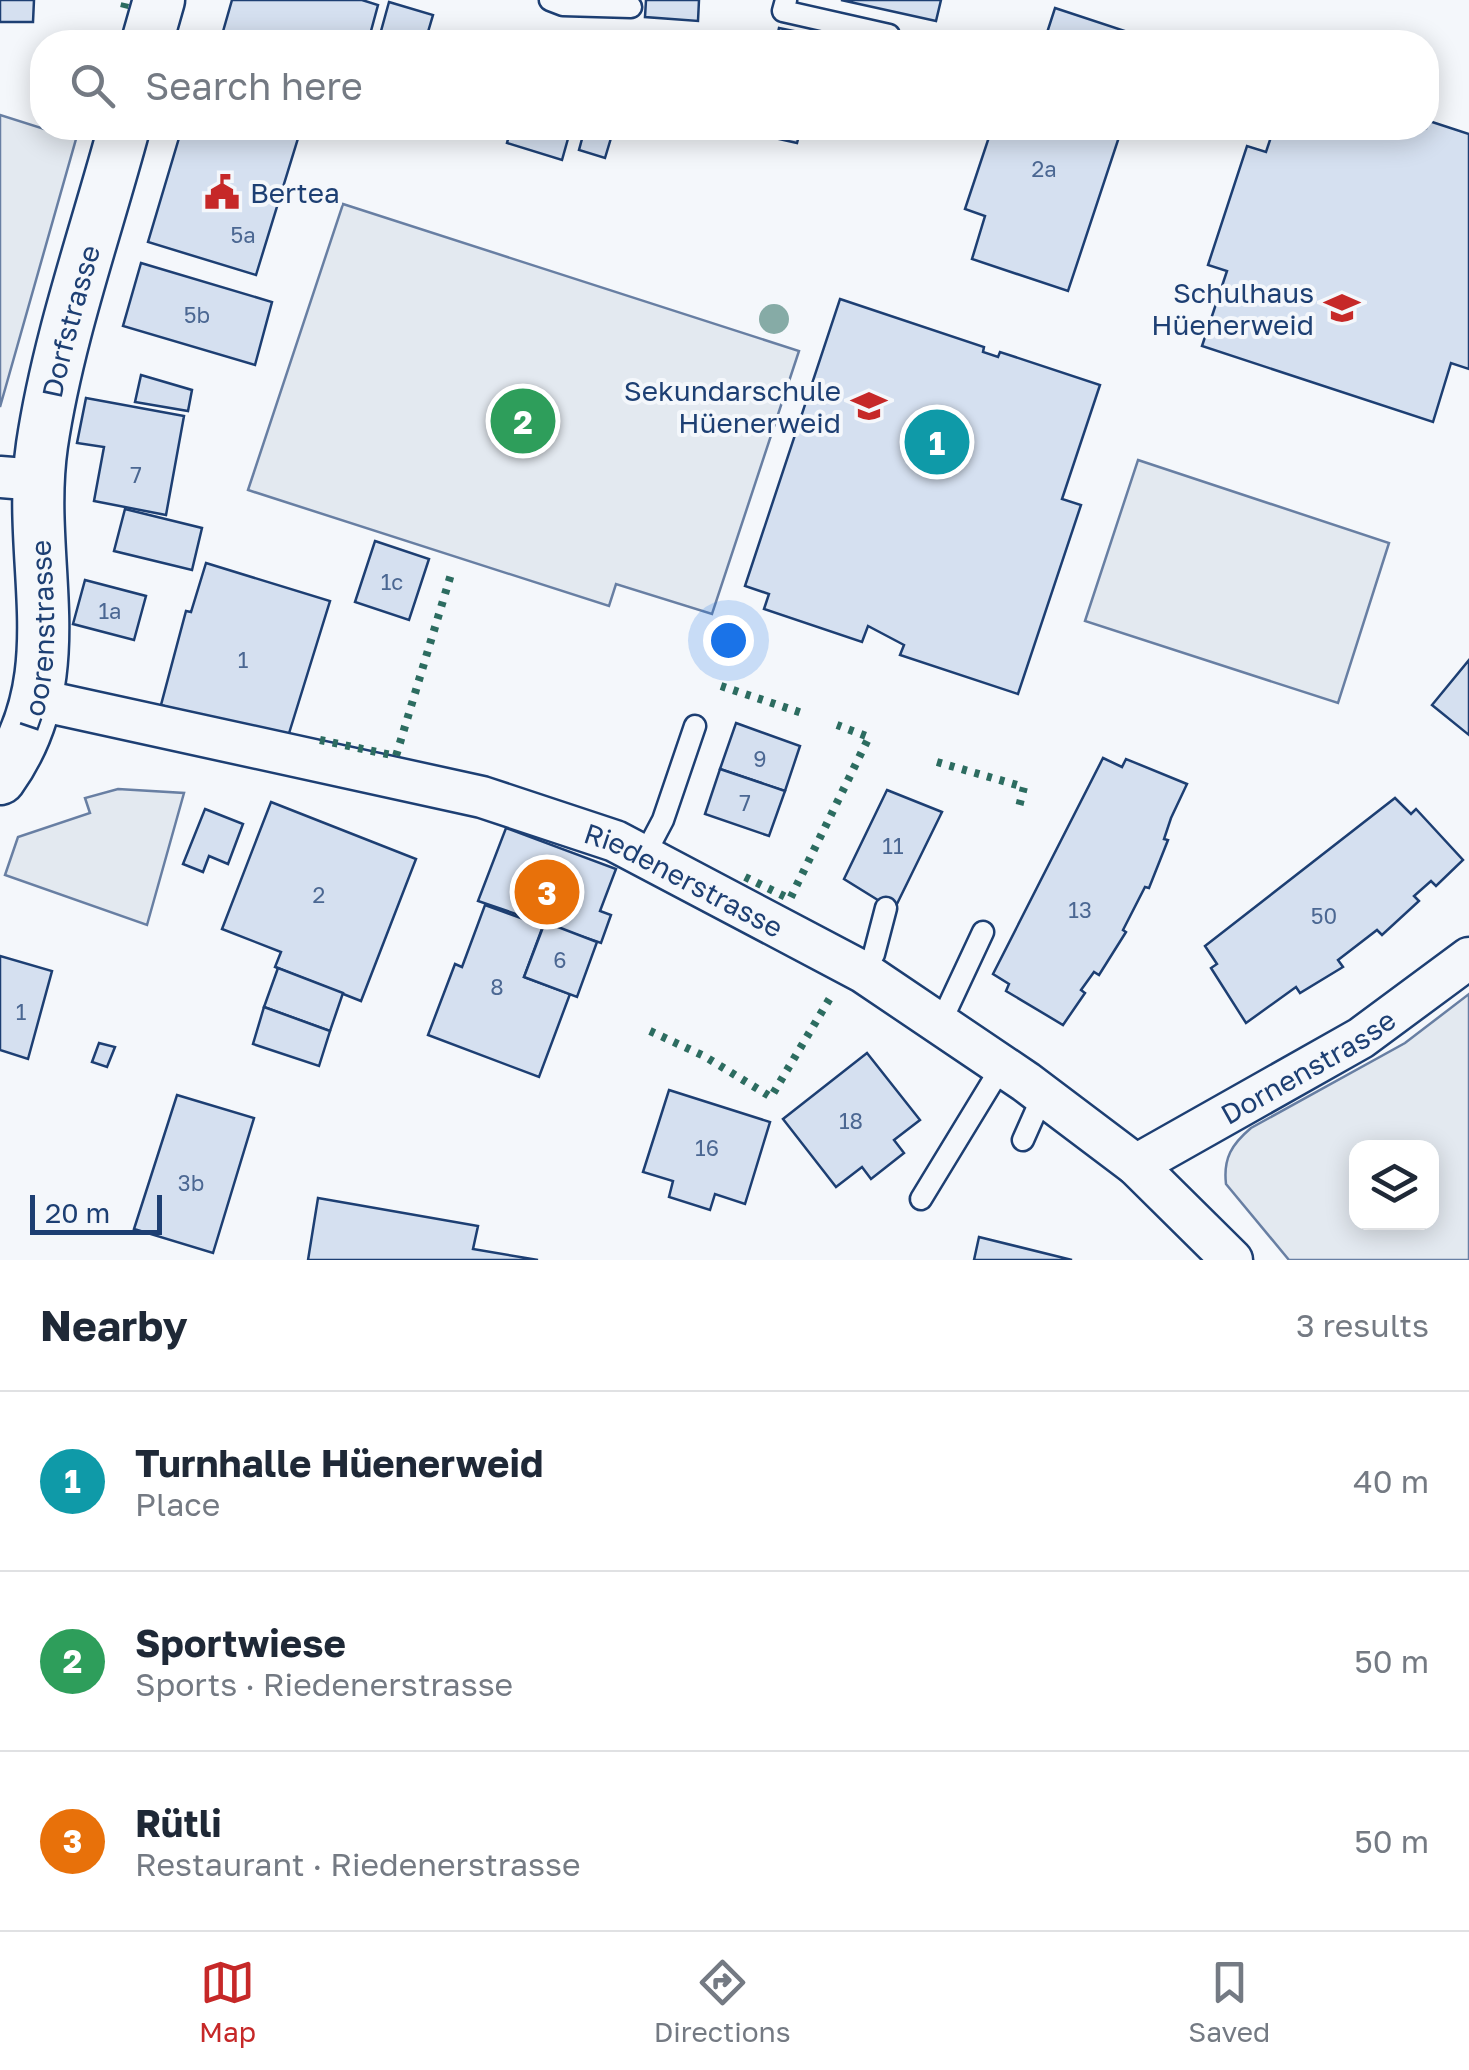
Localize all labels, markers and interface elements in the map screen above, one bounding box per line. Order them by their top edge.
search box [30,30,1439,140]
icon: search [65,58,120,113]
text: Search here [145,63,363,108]
house number: 2a [1031,155,1057,182]
public building icon: Bertea [203,173,241,211]
place label: Bertea [250,176,340,209]
house number: 5a [230,221,256,248]
street label: Dorfstrasse [34,241,106,401]
place label: Schulhaus Hüenerweid [1151,276,1314,341]
school or university icon: Schulhaus Hüenerweid [1323,289,1361,327]
house number: 5b [184,301,210,328]
place label: Sekundarschule Hüenerweid [624,374,841,439]
pin: 2 [490,384,556,458]
school or university icon: Sekundarschule Hüenerweid [850,387,888,425]
pin: 1 [904,404,970,480]
house number: 7 [130,461,142,488]
street label: Loorenstrasse [11,539,60,735]
house number: 1c [381,568,403,595]
house number: 1a [98,597,122,624]
your location [703,615,754,666]
house number: 1 [238,646,249,673]
house number: 9 [753,745,767,772]
house number: 7 [739,789,751,816]
street label: Riedenerstrasse [580,816,789,943]
house number: 11 [882,832,904,859]
pin: 3 [514,854,580,930]
house number: 2 [313,881,325,908]
house number: 13 [1068,896,1092,923]
house number: 50 [1311,902,1337,929]
house number: 6 [553,946,567,973]
house number: 8 [490,973,504,1000]
house number: 1 [16,998,27,1025]
street label: Dornenstrasse [1215,1002,1401,1130]
house number: 18 [839,1107,863,1134]
house number: 16 [695,1134,719,1161]
map controls [1349,1140,1439,1230]
button: layers [1349,1140,1439,1230]
house number: 3b [178,1169,204,1196]
scale bar [30,1190,162,1234]
text: 20 m [45,1196,110,1229]
text: Nearby [40,1300,188,1350]
text: 3 results [1296,1306,1429,1344]
text: Turnhalle Hüenerweid [135,1440,543,1485]
text: 1 [64,1462,81,1500]
text: 40 m [1353,1462,1429,1500]
text: Place [135,1485,220,1523]
text: Sportwiese [135,1620,346,1665]
text: 2 [63,1642,82,1680]
text: 50 m [1354,1642,1429,1680]
text: Sports · Riedenerstrasse [135,1665,513,1703]
text: Rütli [135,1800,222,1845]
text: 3 [63,1822,82,1860]
text: 50 m [1354,1822,1429,1860]
text: Restaurant · Riedenerstrasse [135,1845,581,1883]
tab: Map [199,1955,256,2048]
tab: Directions [654,1955,791,2048]
tab: Saved [1188,1955,1270,2048]

